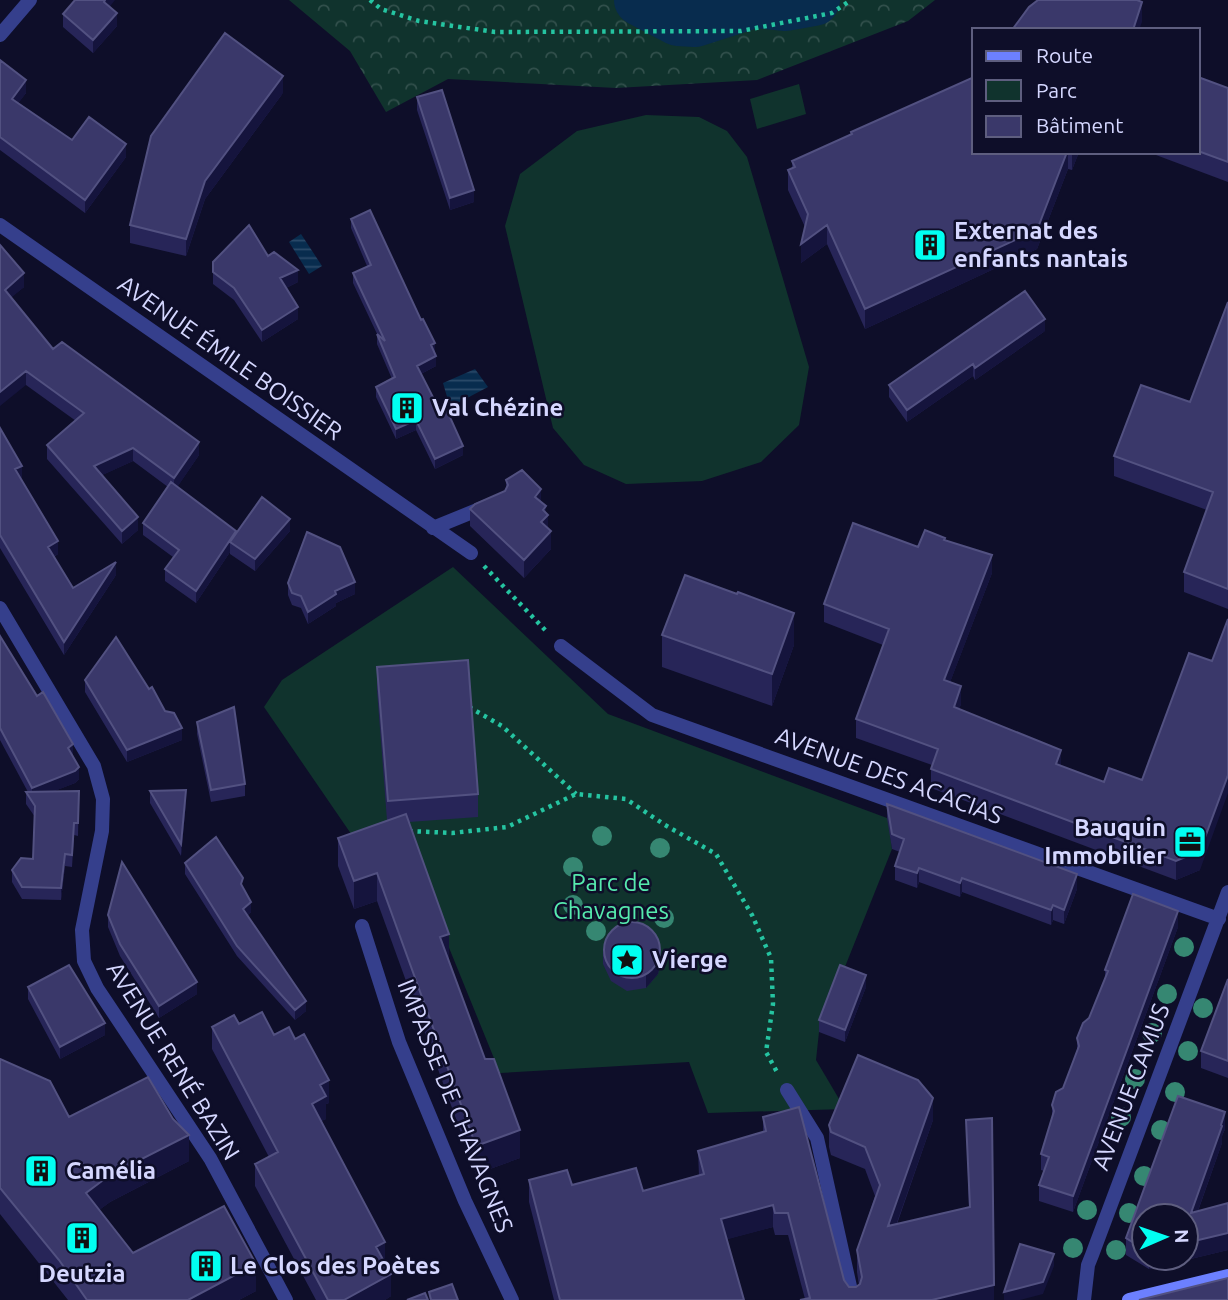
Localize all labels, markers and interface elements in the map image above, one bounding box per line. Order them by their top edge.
legend [972,28,1200,154]
text: Route [1036,43,1093,67]
text: Parc [1036,78,1077,102]
text: Bâtiment [1036,113,1123,137]
place label: Externat des enfants nantais [954,217,1128,272]
building icon: Externat des enfants nantais [911,226,949,264]
street label: AVENUE ÉMILE BOISSIER [113,269,348,445]
building icon: Val Chézine [388,389,426,427]
place label: Val Chézine [432,394,563,421]
street label: AVENUE DES ACACIAS [772,722,1006,829]
place label: Bauquin Immobilier [1044,814,1166,869]
office icon: Bauquin Immobilier [1171,823,1209,861]
park label: Parc de Chavagnes [553,869,669,924]
place icon: Vierge [608,941,646,979]
place label: Vierge [652,946,728,973]
street label: AVENUE RENÉ BAZIN [102,956,246,1165]
street label: IMPASSE DE CHAVAGNES [392,975,519,1236]
street label: AVENUE CAMUS [1086,1000,1175,1174]
building icon: Camélia [22,1152,60,1190]
place label: Camélia [66,1157,156,1184]
north arrow [1130,1202,1200,1272]
building icon: Deutzia [63,1219,101,1257]
text: N [1171,1229,1193,1244]
building icon: Le Clos des Poètes [187,1247,225,1285]
place label: Le Clos des Poètes [230,1252,440,1279]
place label: Deutzia [38,1260,126,1287]

